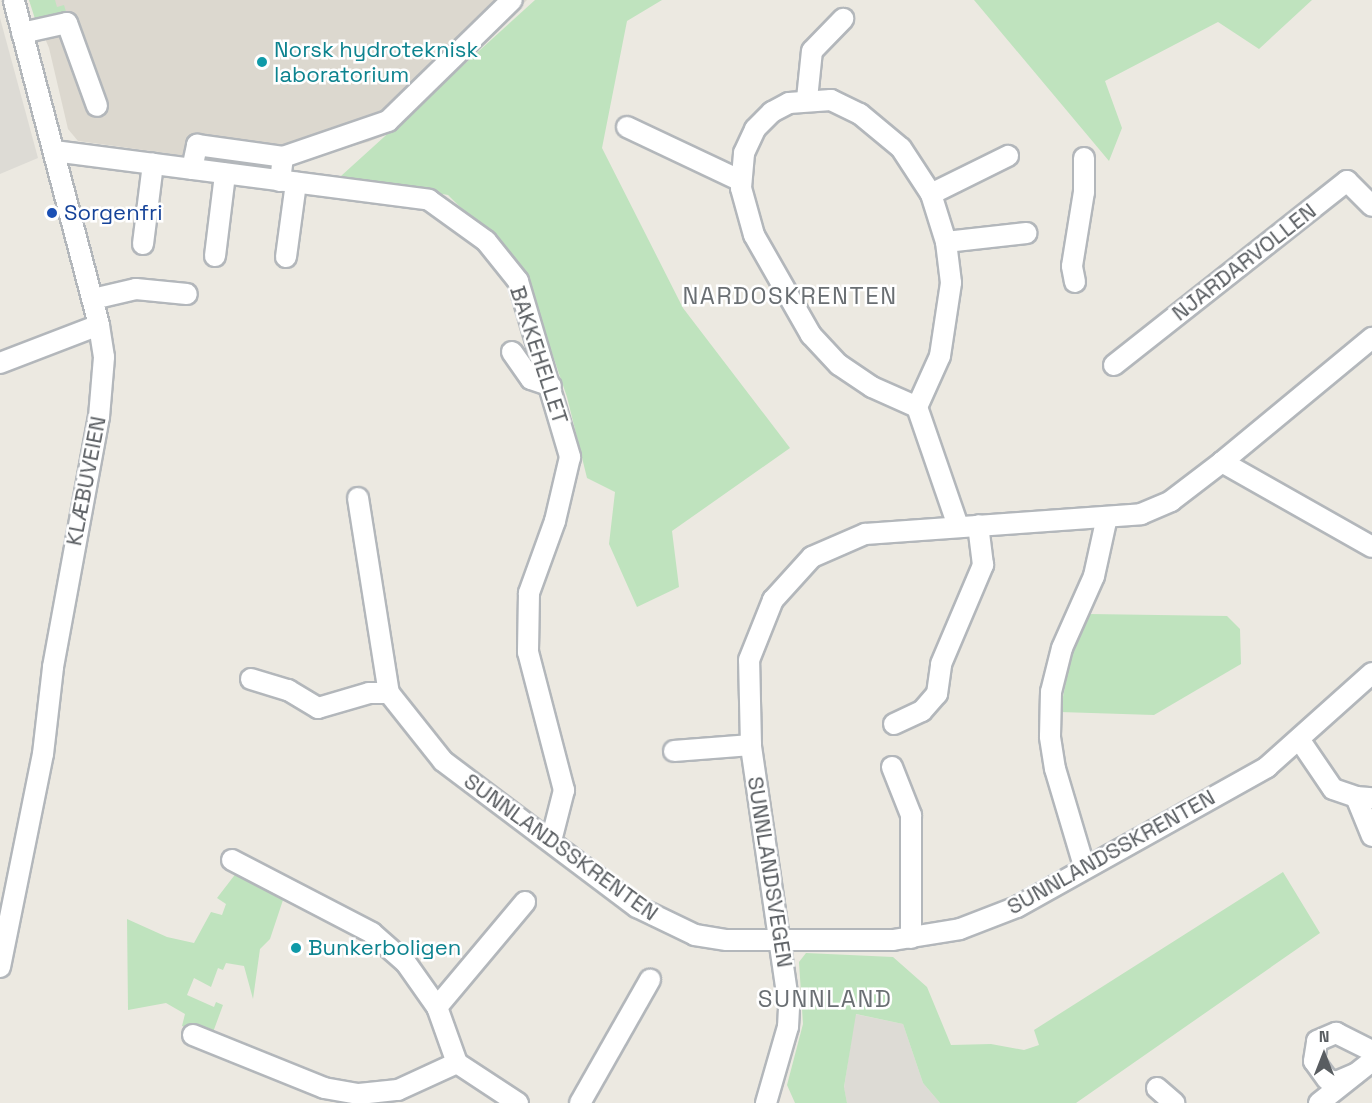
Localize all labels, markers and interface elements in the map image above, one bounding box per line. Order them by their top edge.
place label: Norsk hydroteknisk laboratorium [274,36,478,88]
marker: Norsk hydroteknisk laboratorium [255,55,269,69]
street label: NJARDARVOLLEN [1167,198,1321,326]
place label: Sorgenfri [64,200,163,226]
marker: Sorgenfri [45,206,59,220]
district label: NARDOSKRENTEN [682,282,898,310]
street label: BAKKEHELLET [504,283,574,427]
street label: KLÆBUVEIEN [61,414,111,548]
street label: SUNNLANDSSKRENTEN [459,768,663,926]
street label: SUNNLANDSVEGEN [742,775,798,969]
street label: SUNNLANDSSKRENTEN [1002,784,1220,920]
place label: Bunkerboligen [308,935,461,961]
marker: Bunkerboligen [289,941,303,955]
district label: SUNNLAND [758,985,892,1013]
north arrow [1294,1025,1354,1085]
text: N [1319,1026,1329,1047]

